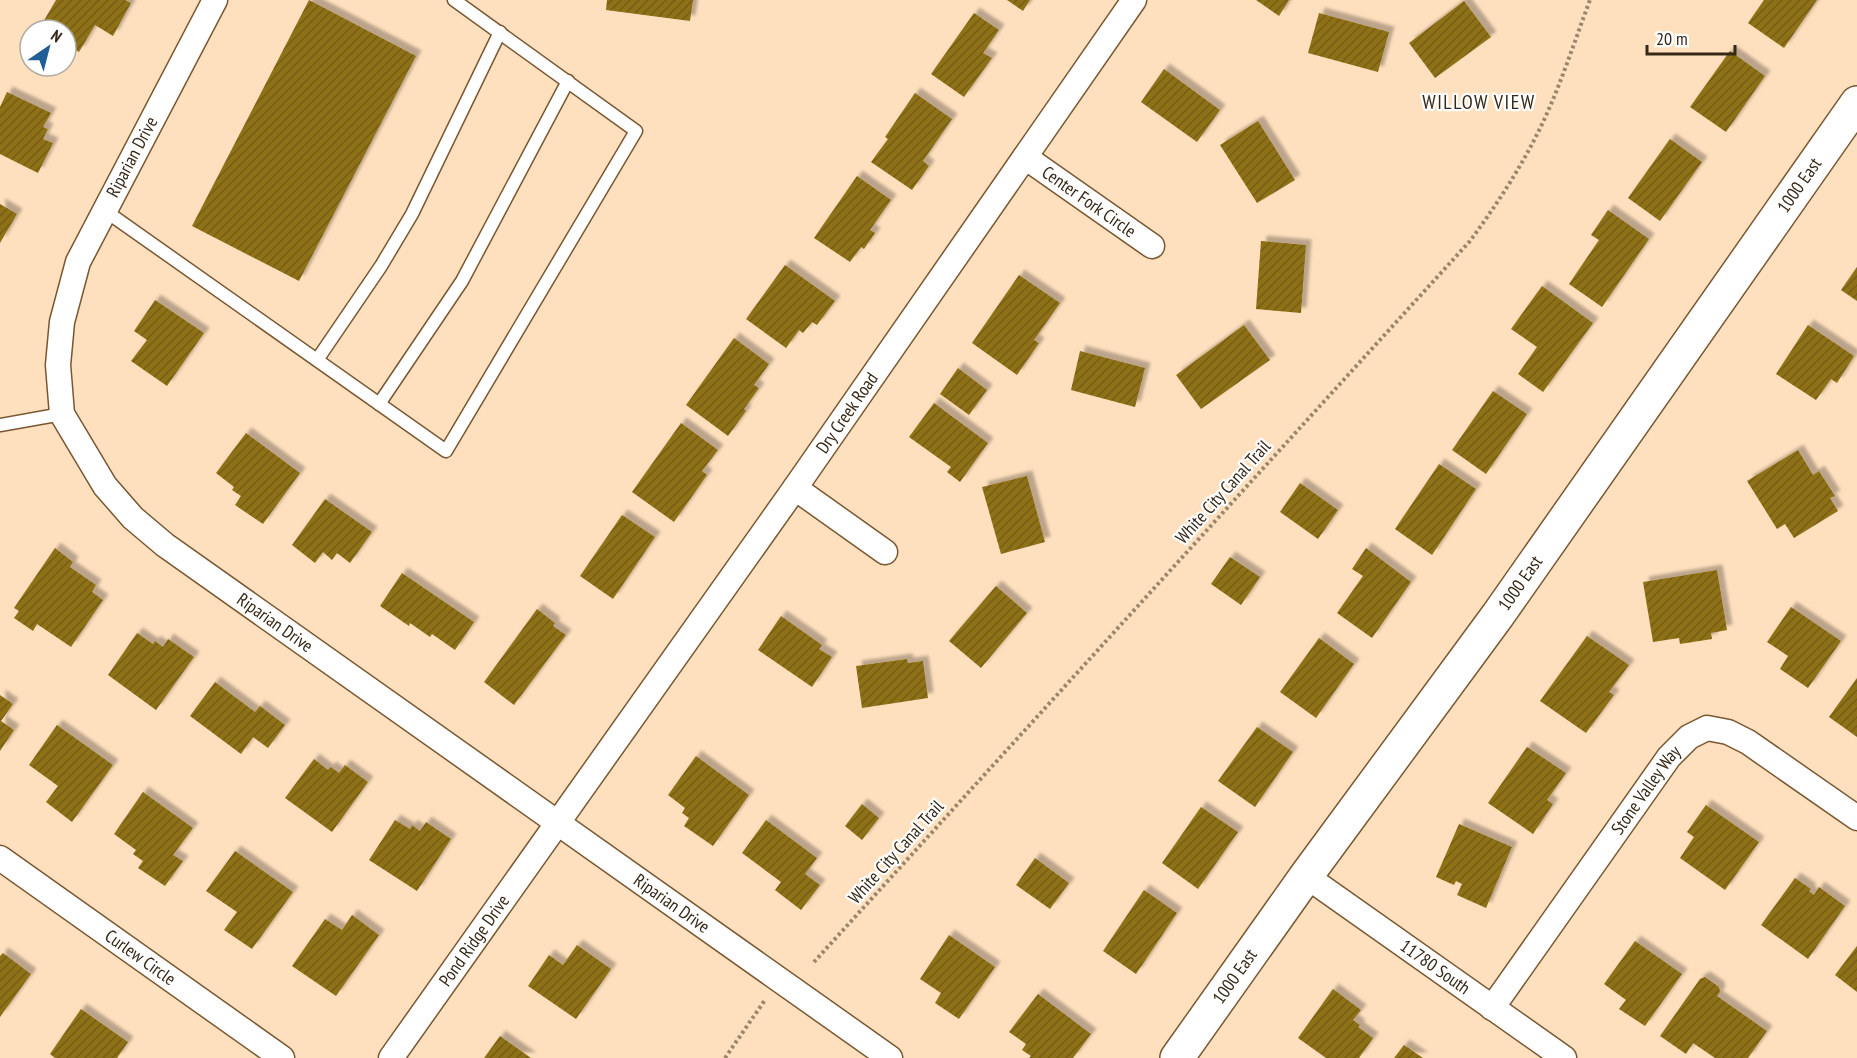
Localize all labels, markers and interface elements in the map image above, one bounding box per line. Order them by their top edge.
north arrow [18,18,78,78]
scale bar [1647,18,1736,56]
text: N [47,25,66,46]
text: 20 m [1656,27,1688,50]
district label: WILLOW VIEW [1422,89,1536,115]
street label: Riparian Drive [101,112,162,201]
street label: 1000 East [1772,153,1826,217]
street label: Center Fork Circle [1038,160,1141,242]
street label: Dry Creek Road [811,368,883,458]
street label: White City Canal Trail [1170,434,1276,548]
street label: 1000 East [1493,551,1547,615]
street label: Riparian Drive [233,588,318,657]
street label: Stone Valley Way [1606,740,1686,839]
street label: White City Canal Trail [843,794,949,908]
street label: Riparian Drive [629,868,715,938]
street label: Pond Ridge Drive [434,890,514,991]
street label: Curlew Circle [101,924,180,990]
street label: 11780 South [1396,934,1475,999]
street label: 1000 East [1207,944,1262,1008]

